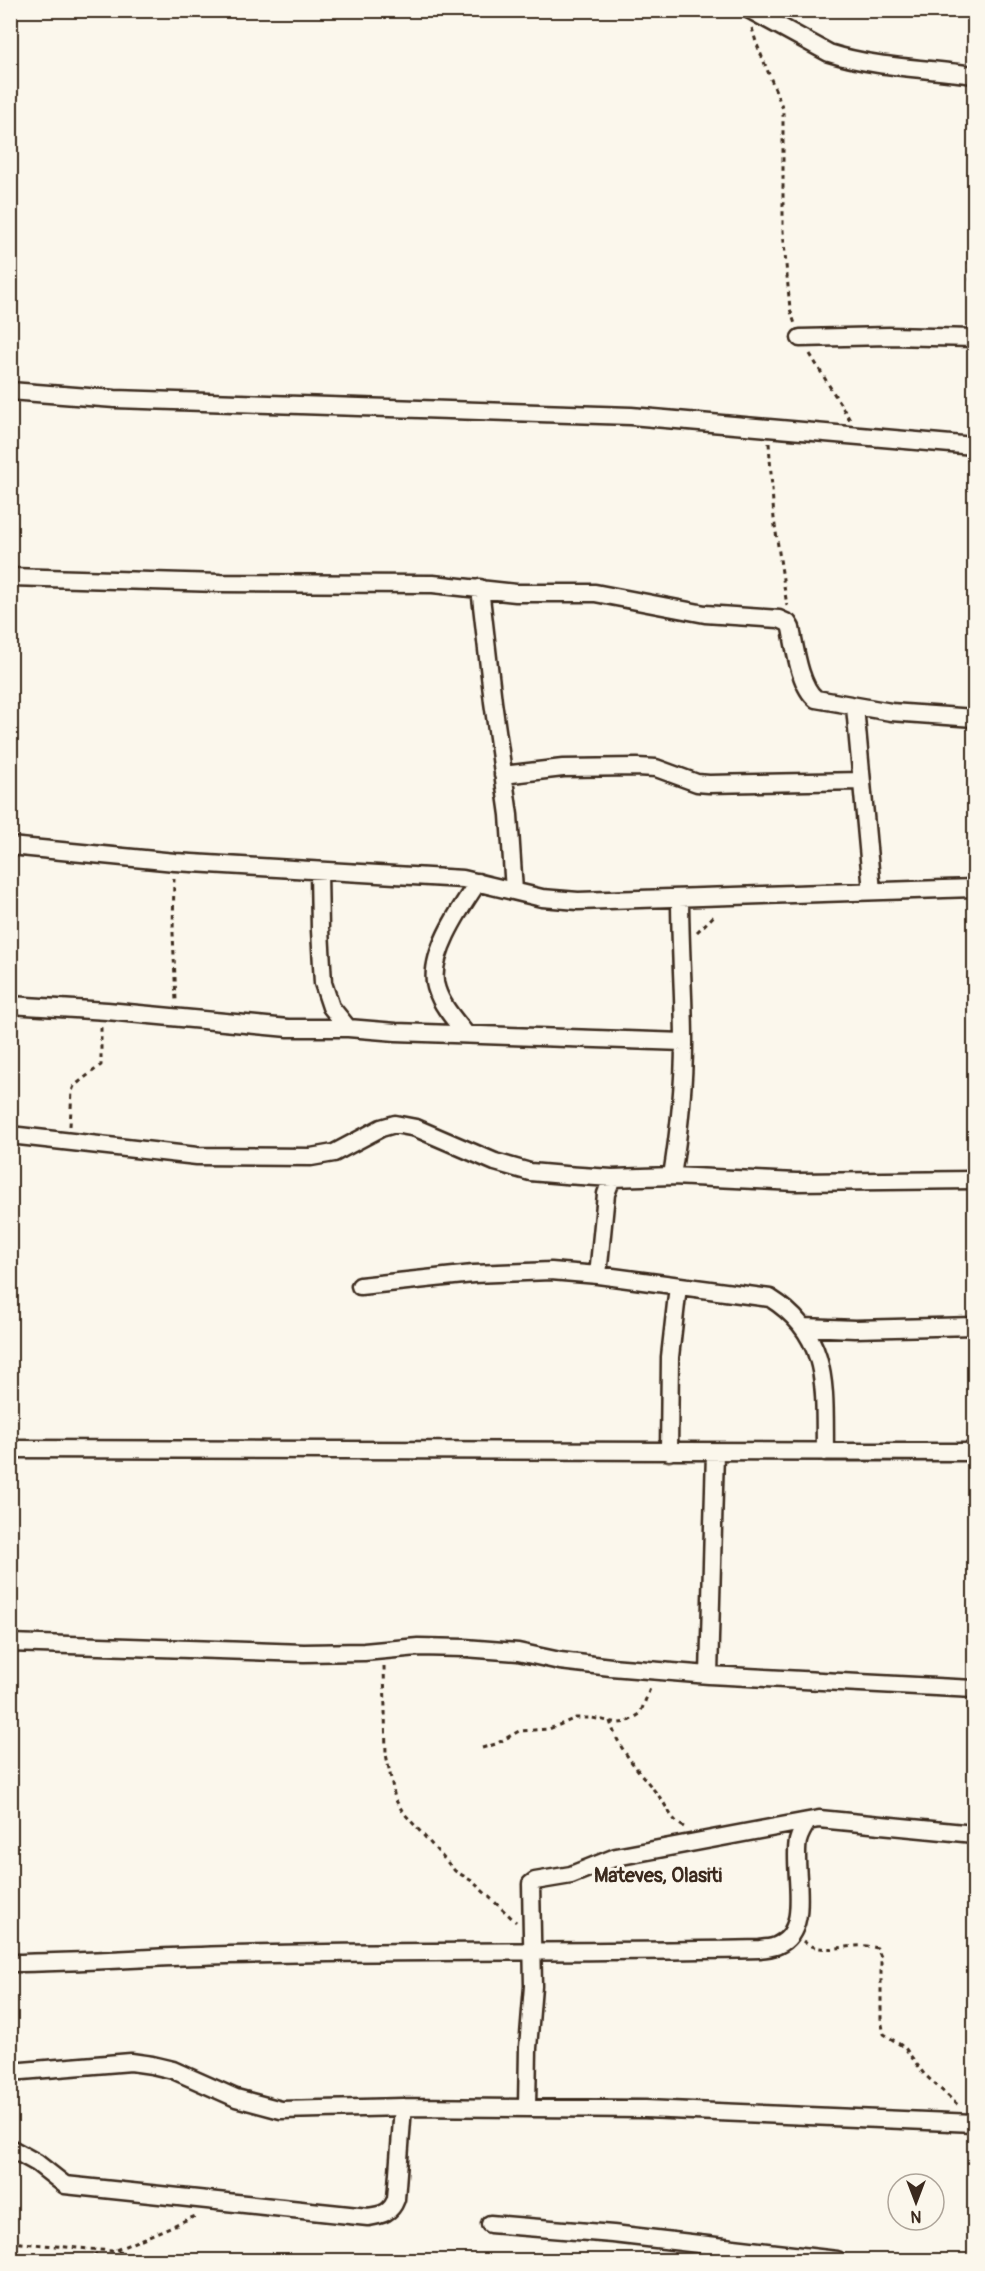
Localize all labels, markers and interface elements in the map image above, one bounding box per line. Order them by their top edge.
district label: Mateves, Olasiti [594,1863,722,1888]
north arrow [886,2172,946,2232]
text: N [910,2206,921,2226]

